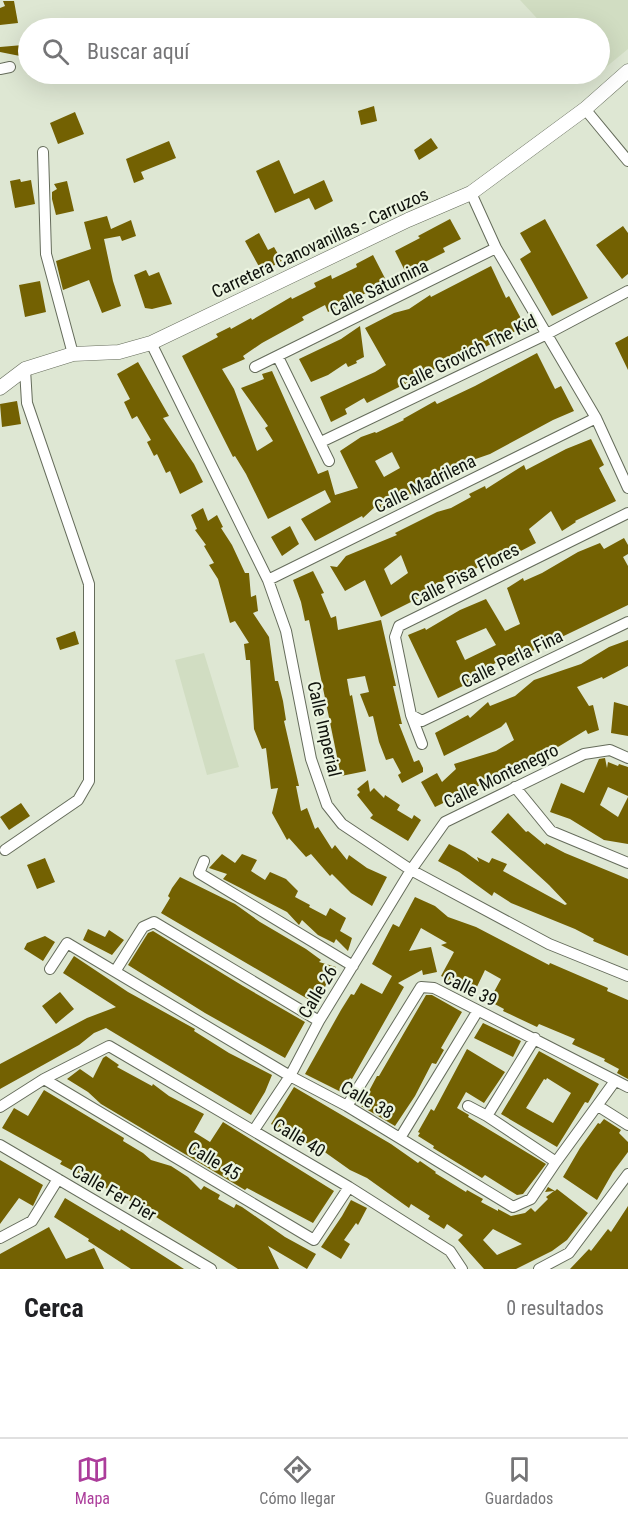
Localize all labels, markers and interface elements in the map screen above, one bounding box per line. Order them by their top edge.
search box [18,18,610,84]
icon: search [39,35,72,68]
text: Buscar aquí [87,39,190,64]
street label: Carretera Canovanillas - Carruzos [208,183,431,302]
street label: Calle Saturnina [326,255,432,321]
street label: Calle Grovich The Kid [395,310,540,395]
street label: Calle Madrilena [371,450,479,517]
street label: Calle Pisa Flores [407,538,522,611]
street label: Calle Perla Fina [458,625,566,692]
street label: Calle Imperial [303,679,346,779]
street label: Calle Montenegro [440,739,562,812]
street label: Calle 26 [294,962,341,1022]
street label: Calle 39 [440,967,501,1011]
street label: Calle 38 [337,1076,397,1123]
street label: Calle 40 [269,1114,329,1161]
street label: Calle 45 [184,1137,244,1184]
street label: Calle Fer Pier [68,1160,161,1225]
text: Cerca [24,1293,84,1323]
text: 0 resultados [506,1296,604,1320]
tab: Mapa [75,1453,110,1508]
tab: Cómo llegar [259,1453,335,1508]
tab: Guardados [485,1453,553,1508]

